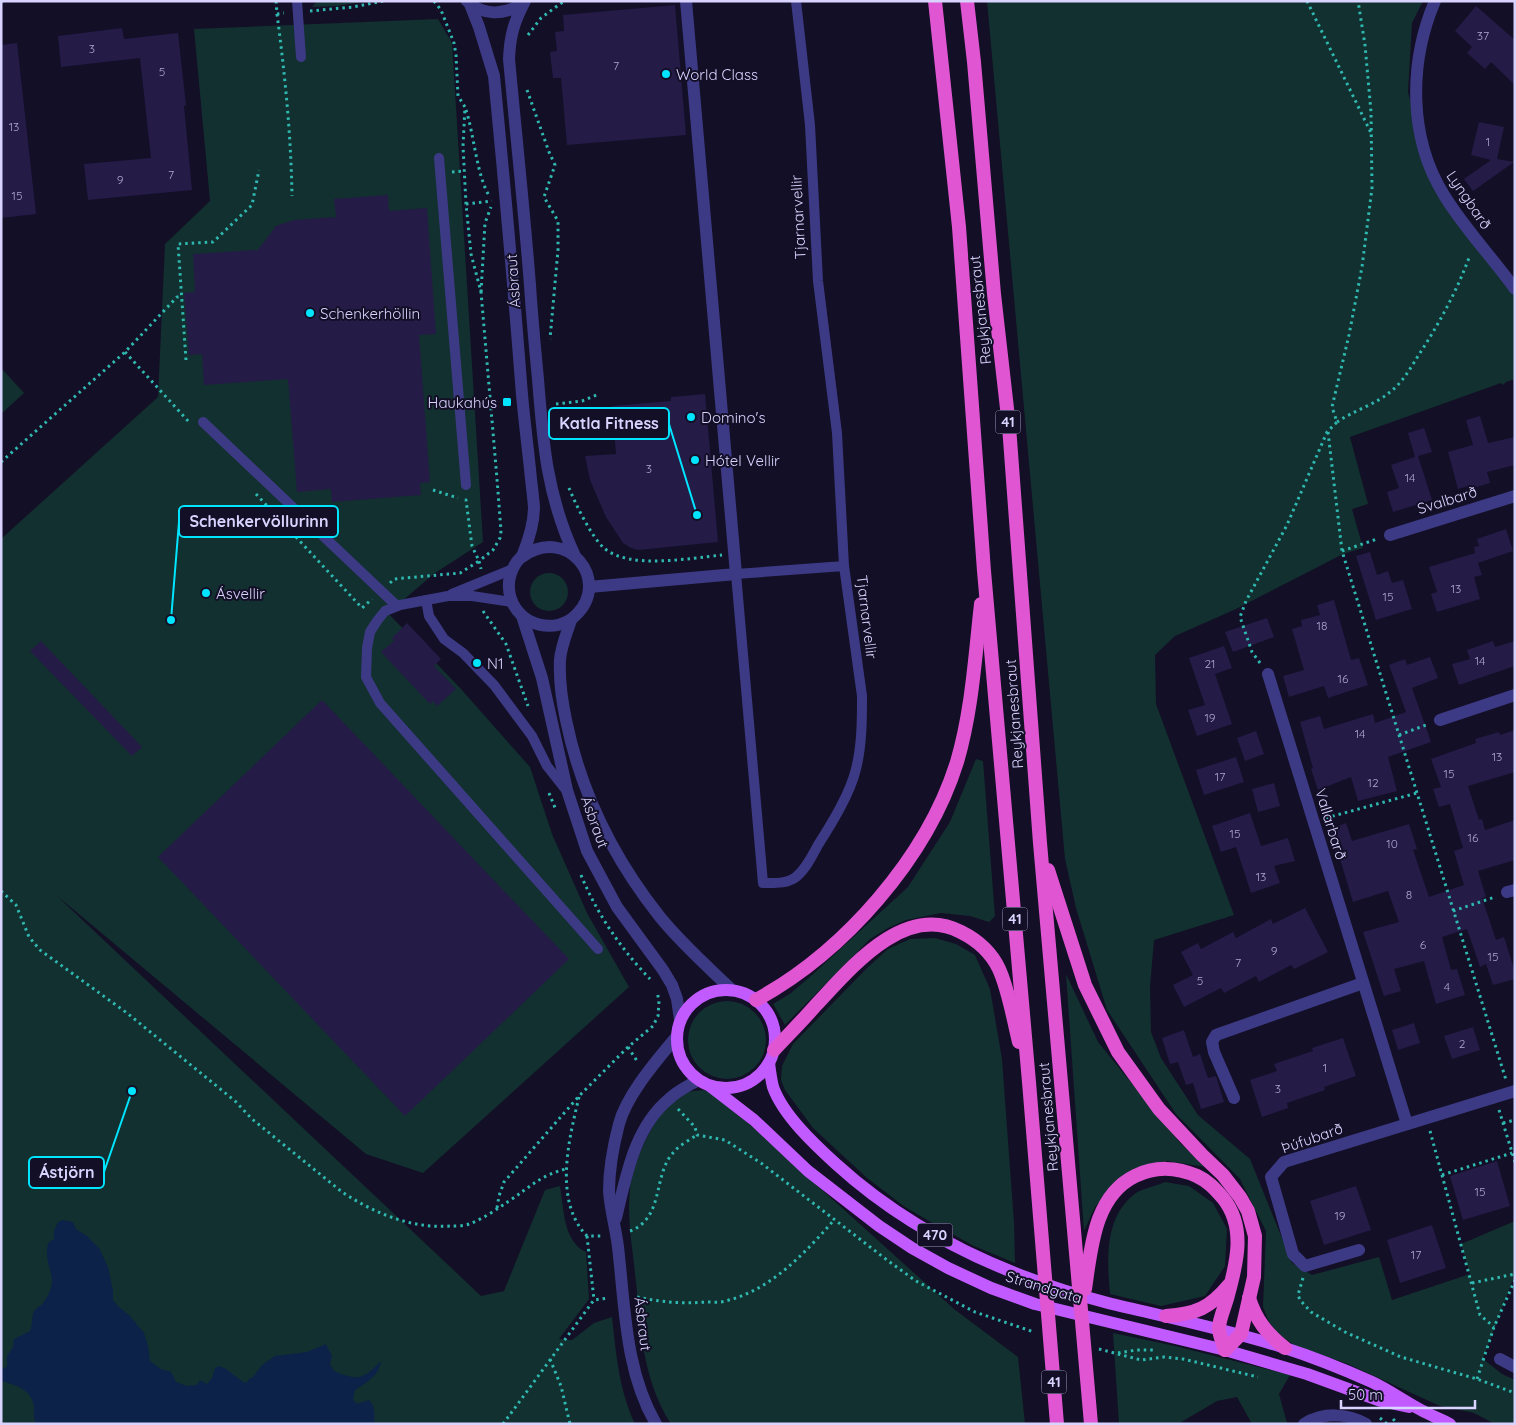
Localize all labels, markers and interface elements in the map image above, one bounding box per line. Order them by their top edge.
house number: 37 [1477,28,1489,43]
house number: 3 [89,41,95,56]
house number: 7 [613,58,619,73]
house number: 5 [159,64,165,79]
place label: World Class [676,65,758,84]
marker: World Class [660,68,672,80]
house number: 13 [9,119,19,134]
house number: 1 [1486,134,1490,149]
house number: 7 [168,167,174,182]
street label: Lyngbarð [1442,167,1496,233]
house number: 9 [117,172,124,187]
street label: Tjarnarvellir [786,174,810,260]
house number: 15 [12,188,22,203]
street label: Ásbraut [502,253,524,309]
street label: Reykjanesbraut [965,255,995,365]
place label: Schenkerhöllin [320,304,420,323]
marker: Schenkerhöllin [304,307,316,319]
place label: Haukahús [428,393,497,412]
marker: Haukahús [501,396,513,408]
callout: Katla Fitness [549,408,669,439]
place label: Domino's [701,408,766,427]
marker: Domino's [685,411,697,423]
road number: 41 [996,411,1020,434]
text: Katla Fitness [559,413,659,433]
place label: Hótel Vellir [705,451,780,470]
marker: Hótel Vellir [689,454,701,466]
house number: 3 [646,461,652,476]
house number: 14 [1405,470,1415,485]
street label: Svalbarð [1415,482,1479,518]
callout: Schenkervöllurinn [179,506,338,537]
text: Schenkervöllurinn [190,511,328,531]
street label: Tjarnarvellir [852,574,882,660]
house number: 13 [1451,581,1461,596]
place label: Ásvellir [216,584,265,603]
marker: Ásvellir [200,587,212,599]
house number: 15 [1383,589,1393,604]
house number: 18 [1317,618,1327,633]
house number: 14 [1475,653,1485,668]
place label: N1 [487,654,503,673]
house number: 21 [1204,656,1216,671]
marker: N1 [471,657,483,669]
street label: Reykjanesbraut [1001,659,1027,769]
house number: 16 [1338,671,1349,686]
house number: 19 [1204,710,1216,725]
house number: 14 [1355,726,1365,741]
house number: 13 [1492,749,1502,764]
house number: 15 [1444,766,1454,781]
house number: 17 [1215,769,1225,784]
house number: 12 [1367,775,1379,790]
street label: Vallarbarð [1311,786,1351,862]
street label: Ásbraut [577,793,613,851]
house number: 15 [1230,826,1240,841]
house number: 16 [1468,830,1479,845]
house number: 10 [1386,836,1398,851]
house number: 13 [1256,869,1266,884]
house number: 8 [1406,887,1412,902]
road number: 41 [1002,908,1028,931]
house number: 6 [1420,937,1427,952]
house number: 9 [1271,943,1278,958]
house number: 15 [1488,949,1498,964]
house number: 7 [1235,955,1241,970]
house number: 5 [1197,973,1203,988]
house number: 4 [1444,979,1450,994]
house number: 2 [1459,1036,1466,1051]
house number: 1 [1323,1060,1327,1075]
street label: Reykjanesbraut [1034,1062,1062,1172]
house number: 3 [1275,1081,1281,1096]
street label: Þúfubarð [1279,1119,1345,1157]
callout: Ástjörn [29,1157,104,1188]
text: Ástjörn [39,1162,95,1182]
house number: 15 [1475,1184,1485,1199]
house number: 19 [1334,1208,1346,1223]
road number: 470 [918,1224,952,1246]
house number: 17 [1411,1247,1421,1262]
street label: Strandgata [1004,1266,1084,1308]
street label: Ásbraut [630,1296,656,1352]
road number: 41 [1042,1370,1066,1394]
scale bar [1341,1378,1475,1410]
text: 50 m [1348,1385,1383,1404]

